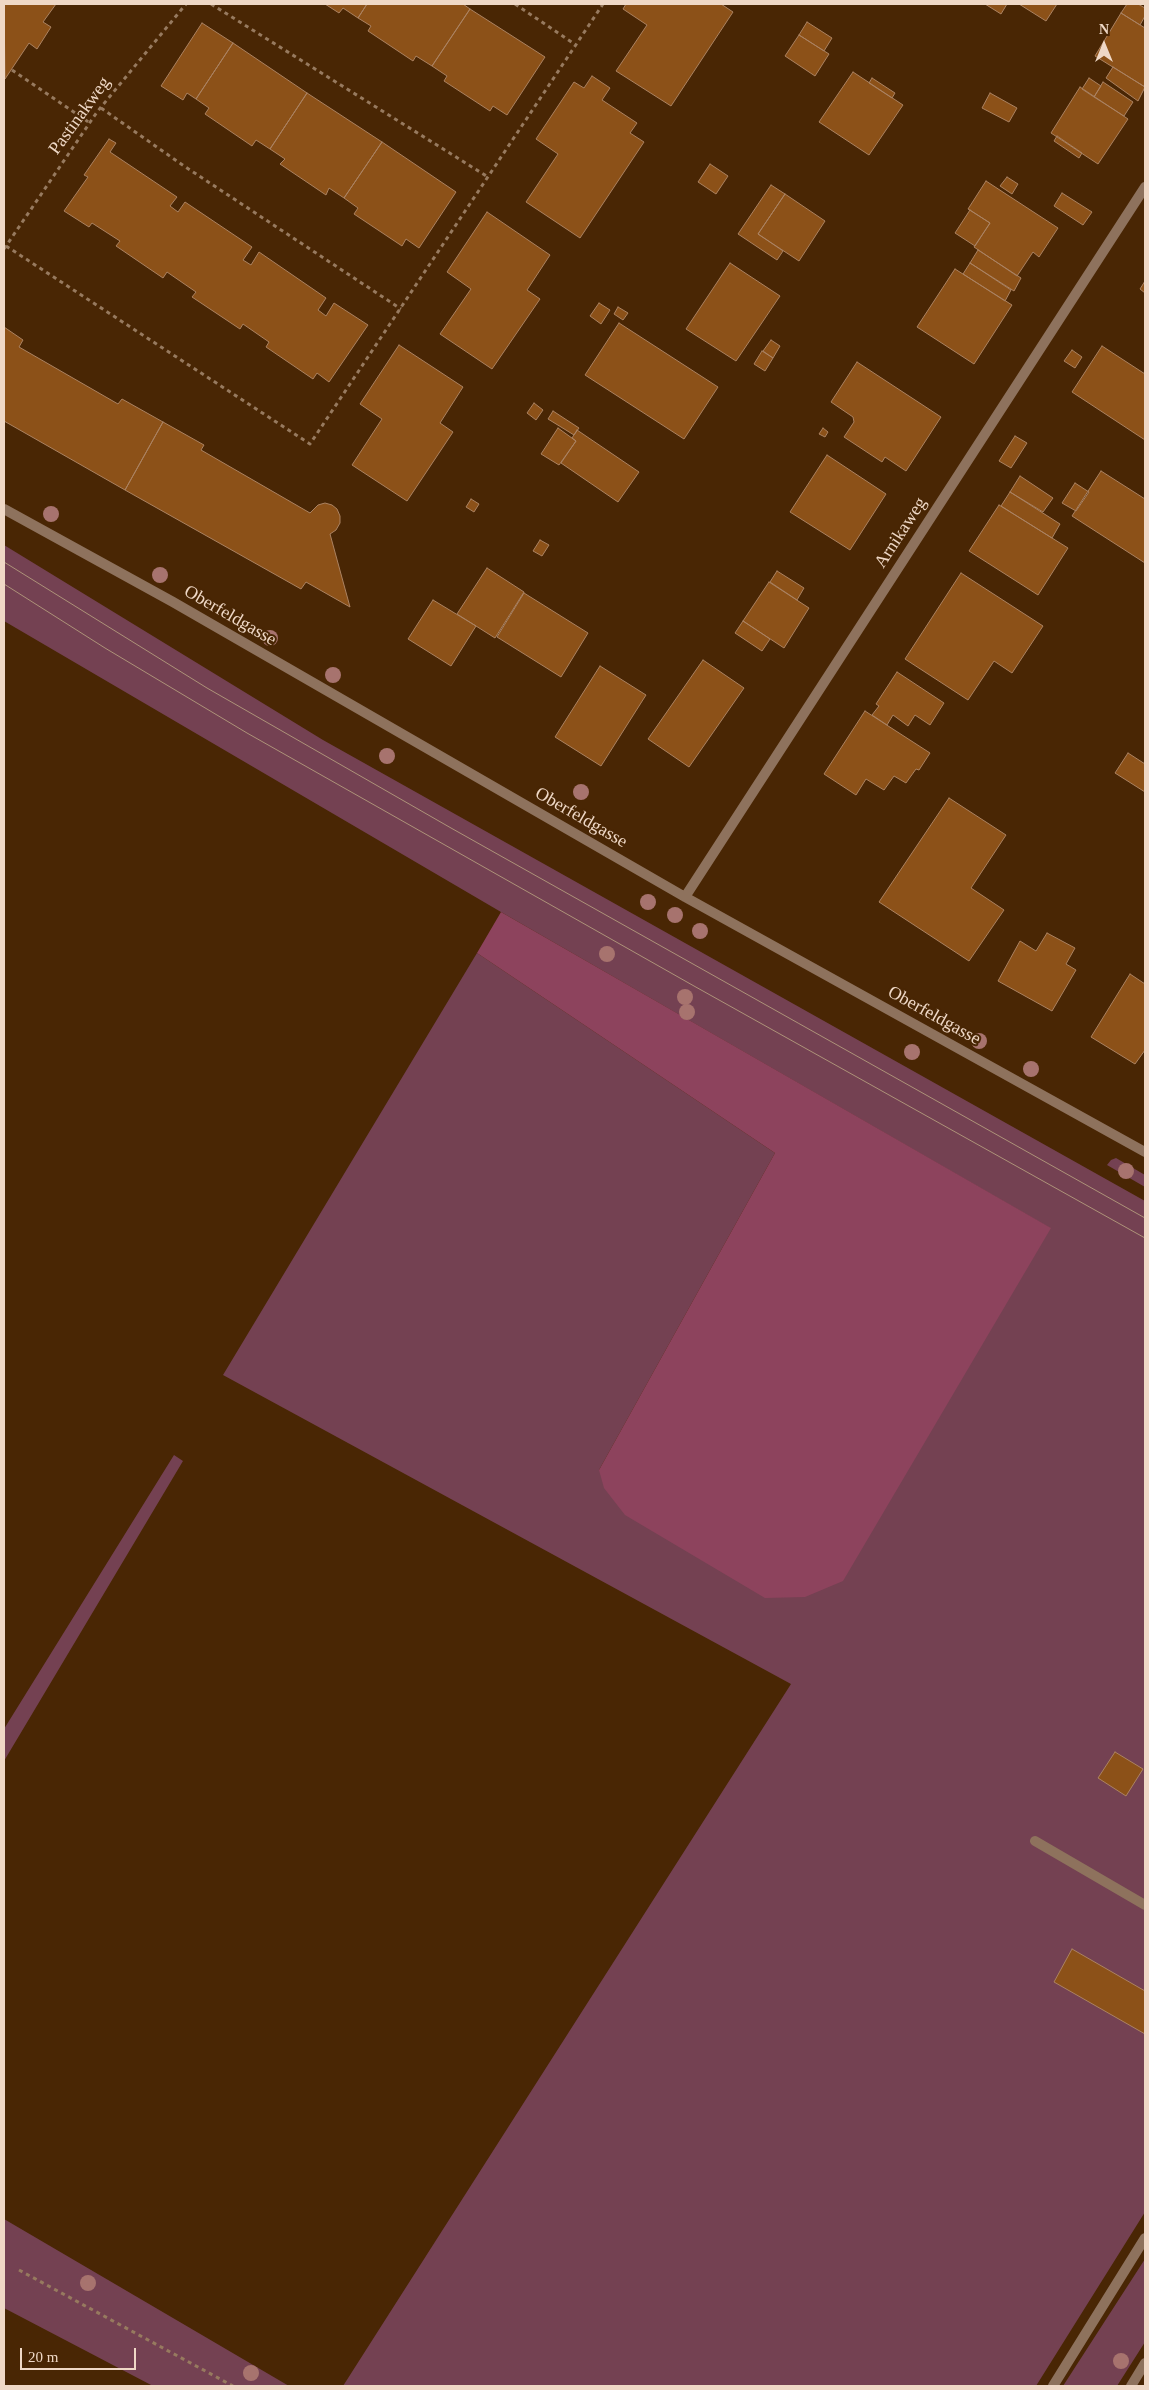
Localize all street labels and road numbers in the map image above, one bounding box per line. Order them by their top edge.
street label: Pastinakweg [45,73,115,159]
street label: Arnikaweg [870,494,932,572]
street label: Oberfeldgasse [180,581,280,651]
street label: Oberfeldgasse [531,783,631,853]
street label: Oberfeldgasse [884,982,984,1050]

